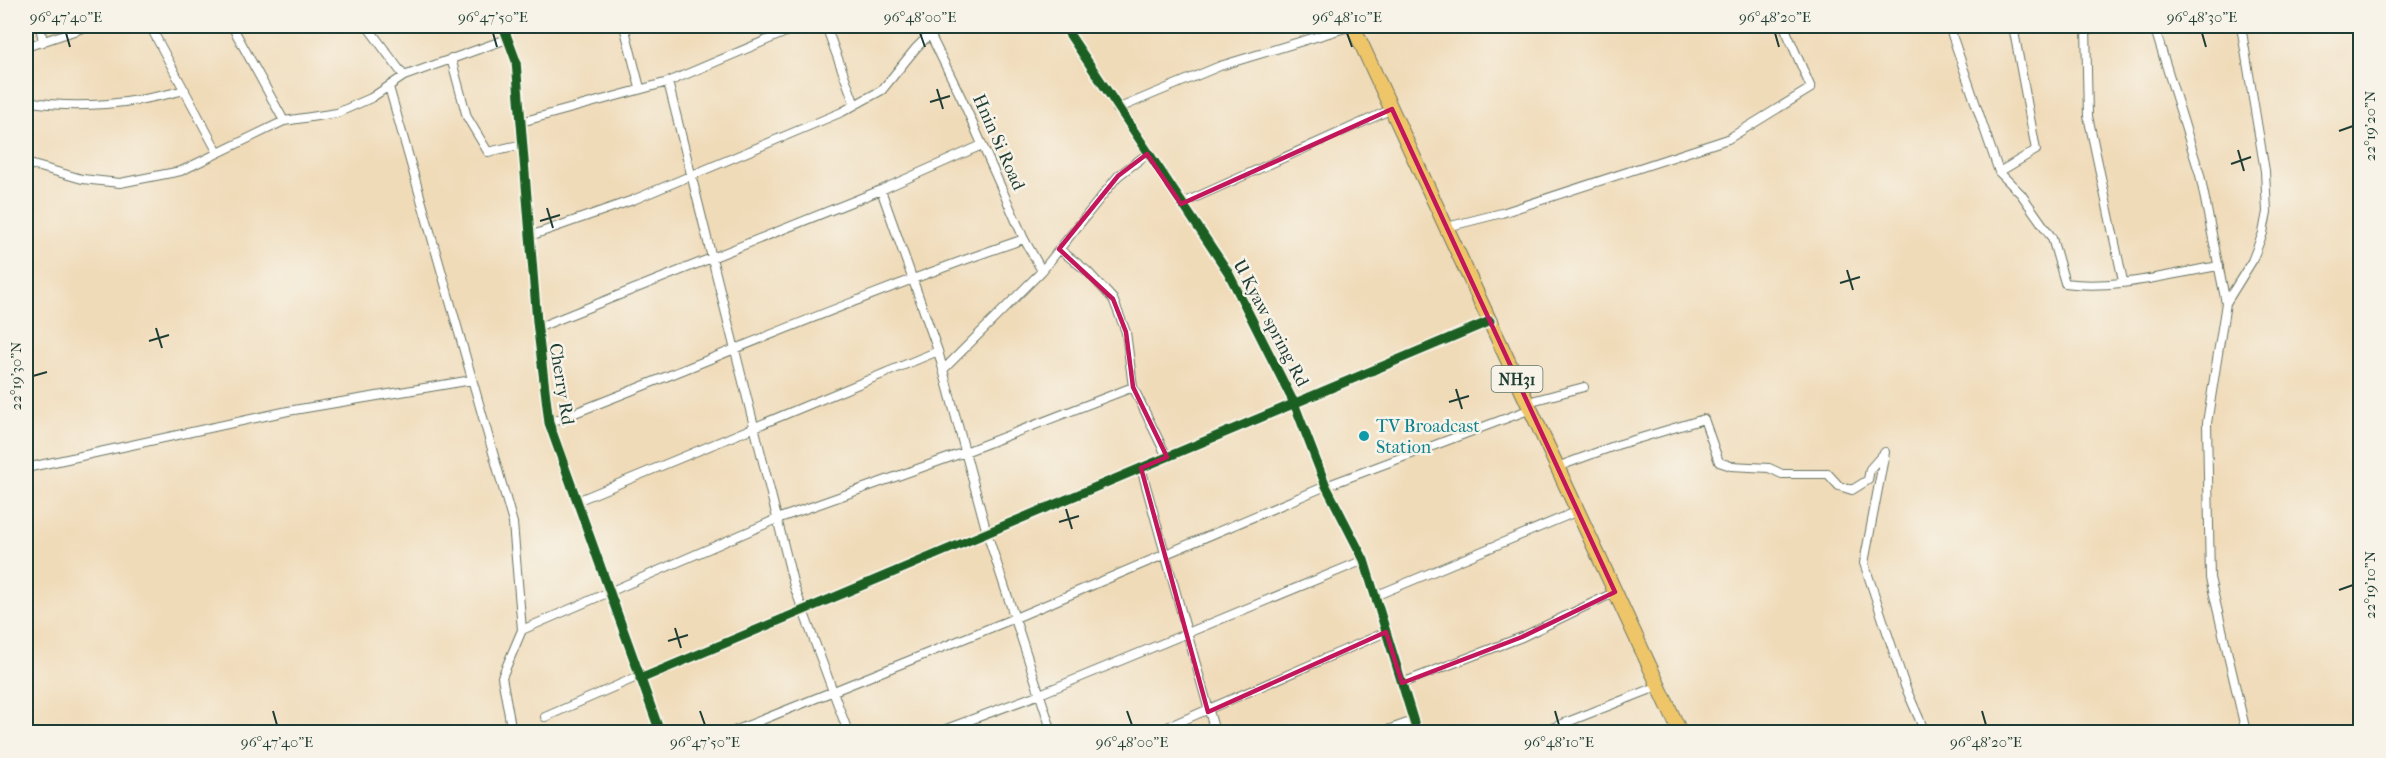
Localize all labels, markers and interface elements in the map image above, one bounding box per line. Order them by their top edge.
text: 96°47'40"E [30,8,102,26]
text: 96°47'50"E [458,8,528,26]
text: 96°48'00"E [884,8,956,26]
text: 96°48'10"E [1312,8,1382,26]
text: 96°48'20"E [1739,8,1811,26]
text: 96°48'30"E [2167,8,2237,26]
text: 22°19'20"N [2361,90,2379,161]
street label: Hnin Si Road [968,91,1029,194]
street label: U Kyaw spring Rd [1228,256,1313,391]
text: 22°19'30"N [7,341,25,410]
street label: Cherry Rd [545,342,578,427]
road number: NH31 [1492,366,1543,392]
place label: TV Broadcast Station [1376,416,1480,458]
marker: TV Broadcast Station [1357,429,1371,443]
text: 22°19'10"N [2361,550,2379,619]
text: 96°47'40"E [241,733,313,751]
text: 96°47'50"E [670,733,740,751]
text: 96°48'00"E [1096,733,1168,751]
text: 96°48'10"E [1524,733,1594,751]
text: 96°48'20"E [1950,733,2022,751]

